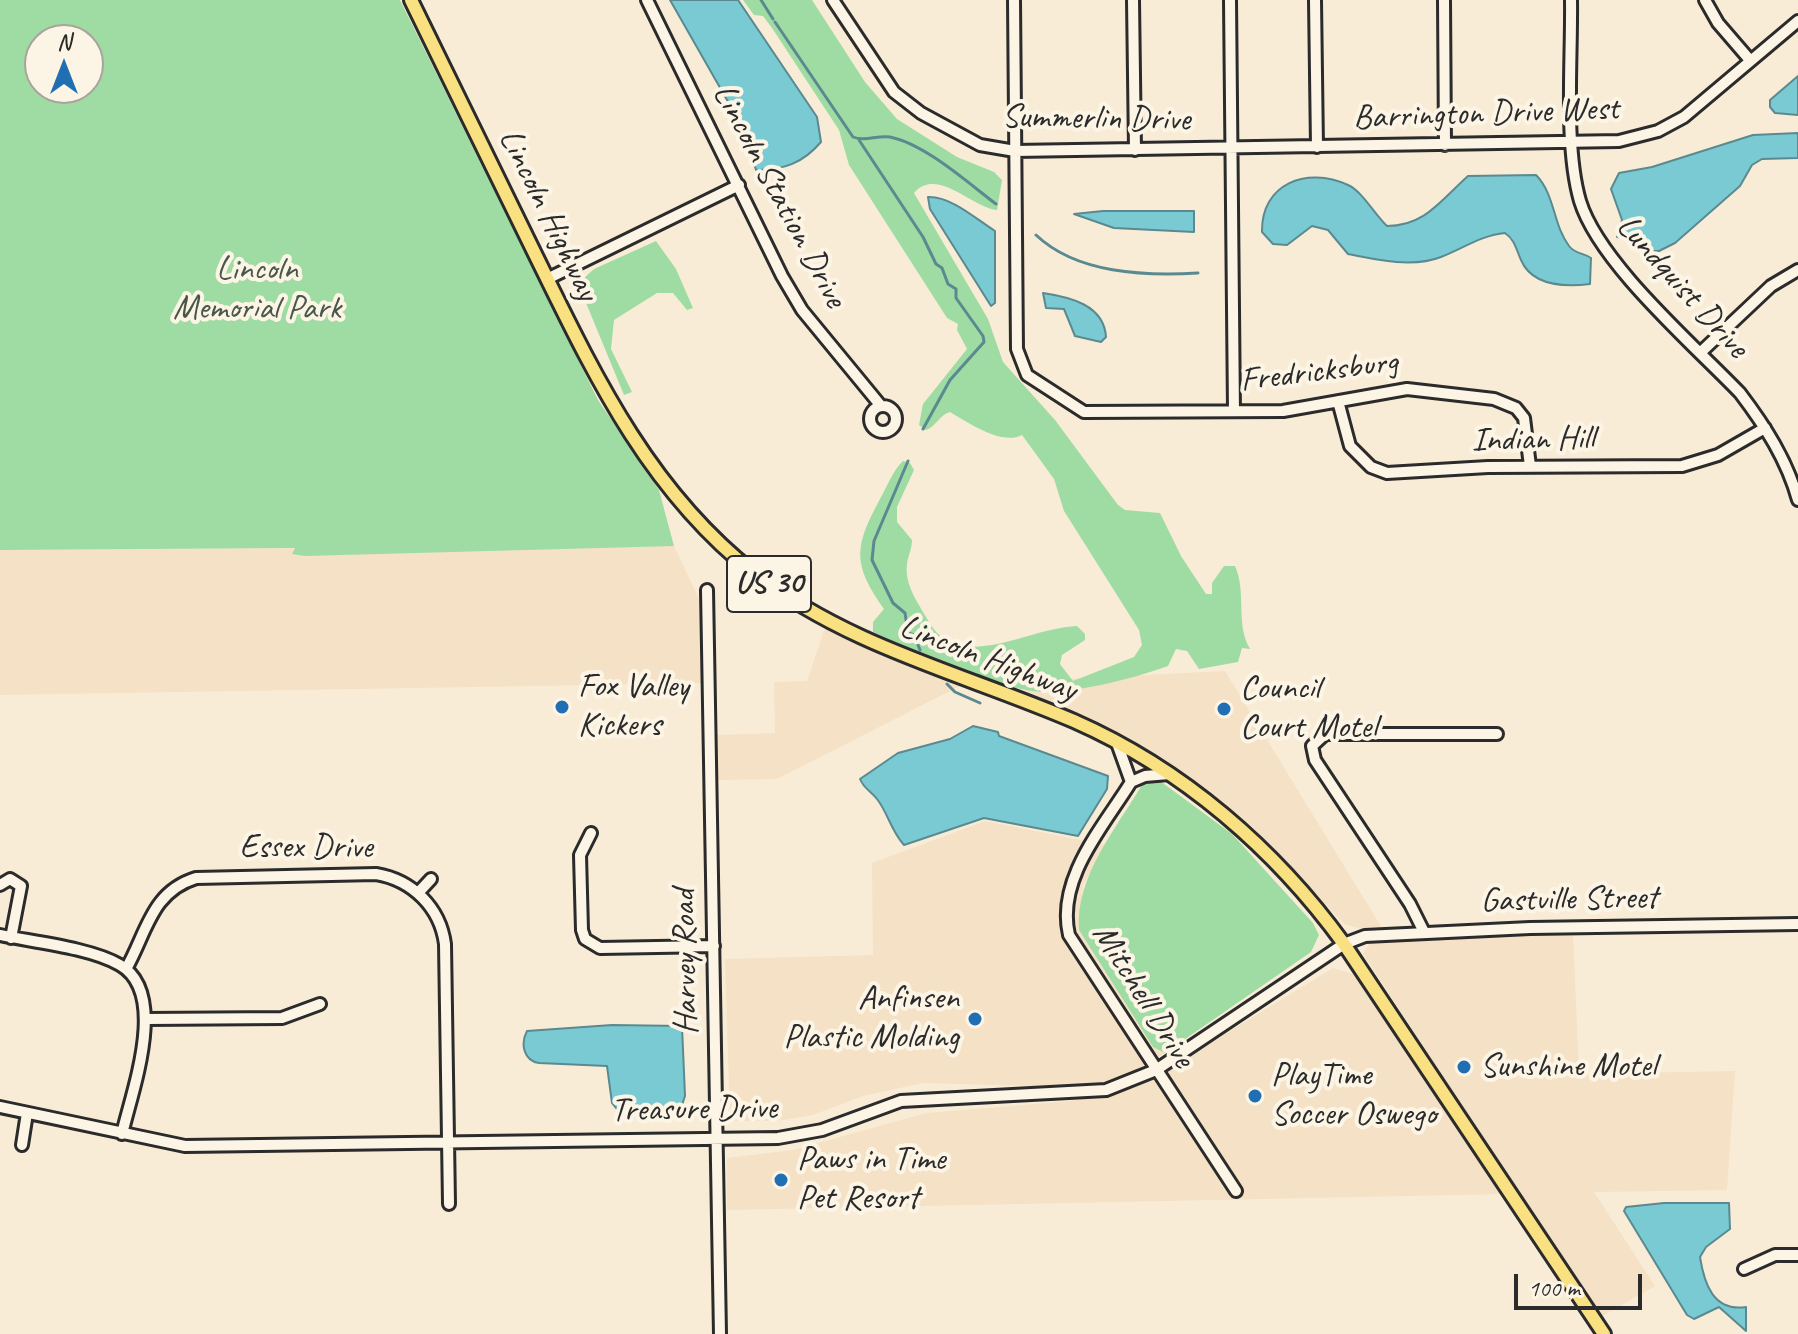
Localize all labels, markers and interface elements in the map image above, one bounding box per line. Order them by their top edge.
north arrow [24,24,104,104]
text: N [57,28,71,56]
street label: Lincoln Station Drive [703,77,855,315]
street label: Barrington Drive West [1353,89,1619,139]
street label: Summerlin Drive [1002,97,1190,141]
street label: Lincoln Highway [489,123,607,307]
street label: Lundquist Drive [1607,207,1757,367]
park label: Lincoln Memorial Park [173,250,341,330]
street label: Fredricksburg [1238,342,1400,402]
street label: Indian Hill [1471,419,1595,461]
road number: US 30 [727,556,811,612]
street label: Lincoln Highway [894,607,1082,711]
place label: Fox Valley Kickers [578,667,689,746]
place label: Council Court Motel [1240,669,1377,748]
marker: Fox Valley Kickers [553,698,571,716]
marker: Council Court Motel [1215,700,1233,718]
street label: Essex Drive [239,828,373,868]
street label: Gastville Street [1480,878,1658,922]
street label: Harvey Road [664,889,708,1035]
street label: Mitchell Drive [1083,917,1203,1075]
place label: Anfinsen Plastic Molding [783,979,959,1058]
marker: Anfinsen Plastic Molding [966,1010,984,1028]
place label: Sunshine Motel [1480,1047,1656,1087]
place label: PlayTime Soccer Oswego [1271,1056,1436,1136]
marker: Sunshine Motel [1455,1058,1473,1076]
marker: PlayTime Soccer Oswego [1246,1087,1264,1105]
street label: Treasure Drive [610,1088,778,1132]
place label: Paws in Time Pet Resort [797,1140,945,1220]
marker: Paws in Time Pet Resort [772,1171,790,1189]
scale bar [1518,1258,1646,1308]
text: 100 m [1528,1273,1580,1303]

